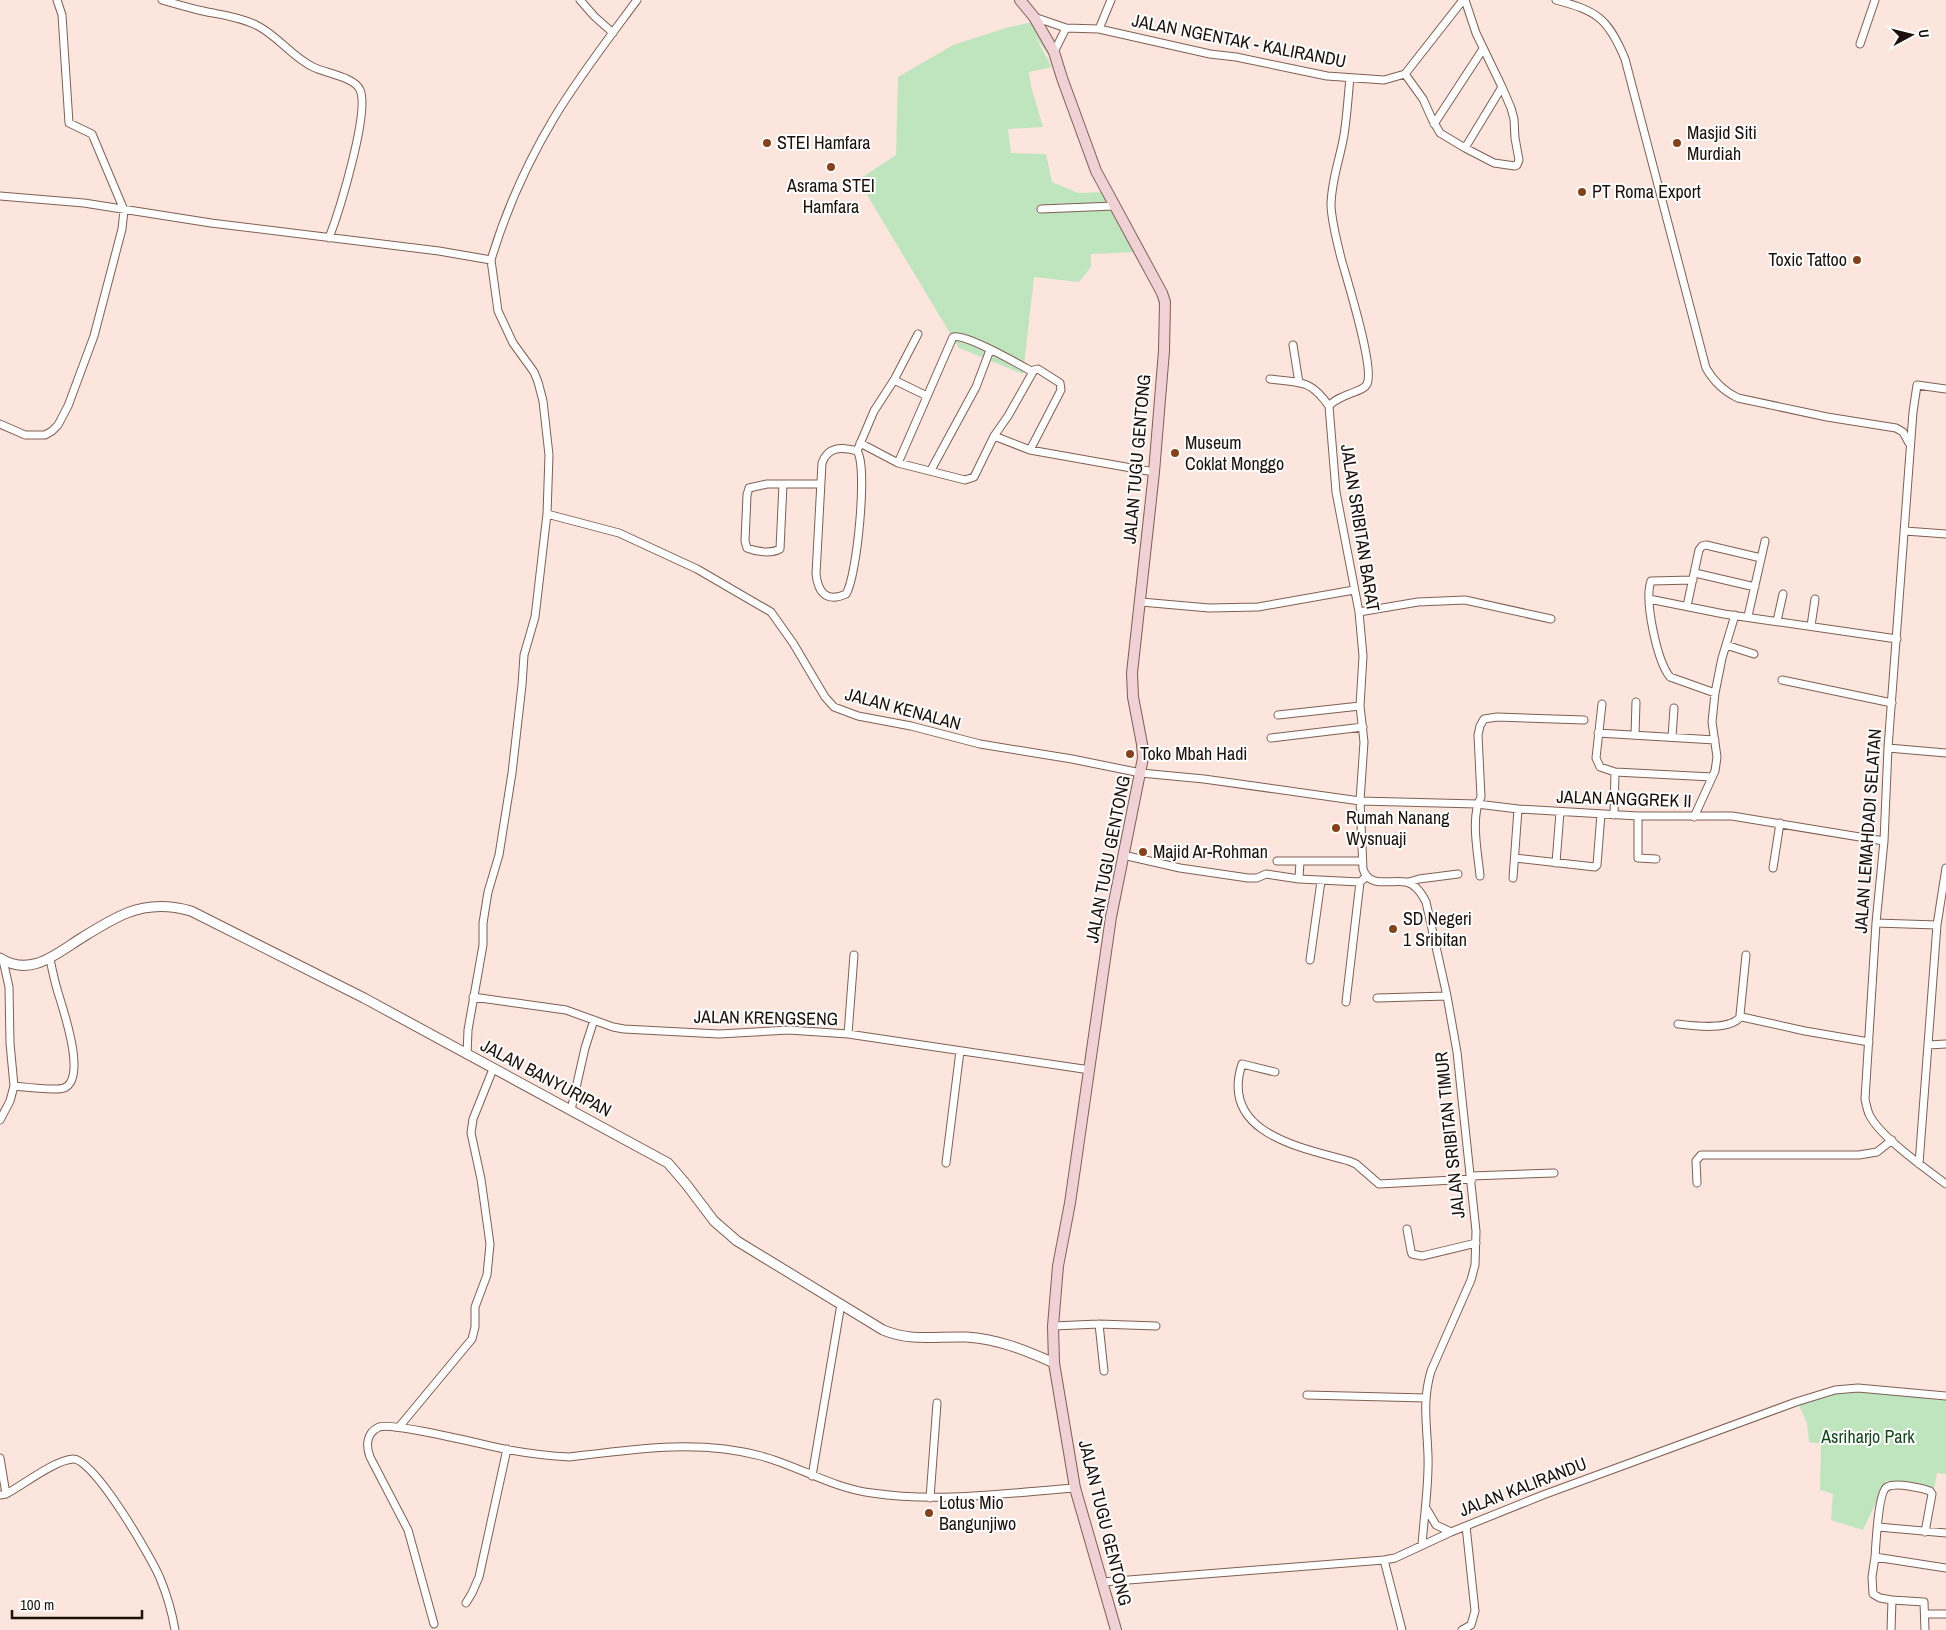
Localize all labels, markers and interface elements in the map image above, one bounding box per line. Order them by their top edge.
street label: JALAN NGENTAK - KALIRANDU [1130,7,1348,74]
north arrow [1886,10,1936,60]
text: U [1914,28,1933,39]
place label: Masjid Siti Murdiah [1687,120,1757,166]
place label: STEI Hamfara [777,130,871,155]
marker: STEI Hamfara [761,137,773,149]
marker: Masjid Siti Murdiah [1671,137,1683,149]
marker: Asrama STEI Hamfara [825,161,837,173]
place label: Asrama STEI Hamfara [786,173,875,219]
place label: PT Roma Export [1592,179,1701,204]
marker: PT Roma Export [1576,186,1588,198]
place label: Toxic Tattoo [1768,247,1847,272]
marker: Toxic Tattoo [1851,254,1863,266]
street label: JALAN TUGU GENTONG [1117,373,1156,545]
place label: Museum Coklat Monggo [1185,430,1284,476]
street label: JALAN SRIBITAN BARAT [1335,442,1386,613]
marker: Museum Coklat Monggo [1169,447,1181,459]
street label: JALAN KENALAN [842,681,964,736]
street label: JALAN LEMAHDADI SELATAN [1848,728,1887,934]
place label: Toko Mbah Hadi [1140,741,1247,766]
marker: Toko Mbah Hadi [1124,748,1136,760]
street label: JALAN TUGU GENTONG [1079,773,1136,945]
street label: JALAN ANGGREK II [1556,784,1692,813]
place label: Rumah Nanang Wysnuaji [1346,805,1450,851]
marker: Rumah Nanang Wysnuaji [1330,822,1342,834]
place label: Majid Ar-Rohman [1153,839,1268,864]
marker: Majid Ar-Rohman [1137,846,1149,858]
place label: SD Negeri 1 Sribitan [1403,906,1472,952]
marker: SD Negeri 1 Sribitan [1387,923,1399,935]
street label: JALAN KRENGSENG [694,1004,838,1031]
street label: JALAN BANYURIPAN [476,1033,616,1123]
street label: JALAN SRIBITAN TIMUR [1428,1050,1471,1220]
park label: Asriharjo Park [1820,1424,1915,1449]
street label: JALAN TUGU GENTONG [1073,1437,1138,1608]
street label: JALAN KALIRANDU [1456,1451,1590,1522]
place label: Lotus Mio Bangunjiwo [939,1490,1016,1536]
marker: Lotus Mio Bangunjiwo [923,1507,935,1519]
scale bar [12,1588,142,1620]
text: 100 m [20,1594,54,1615]

